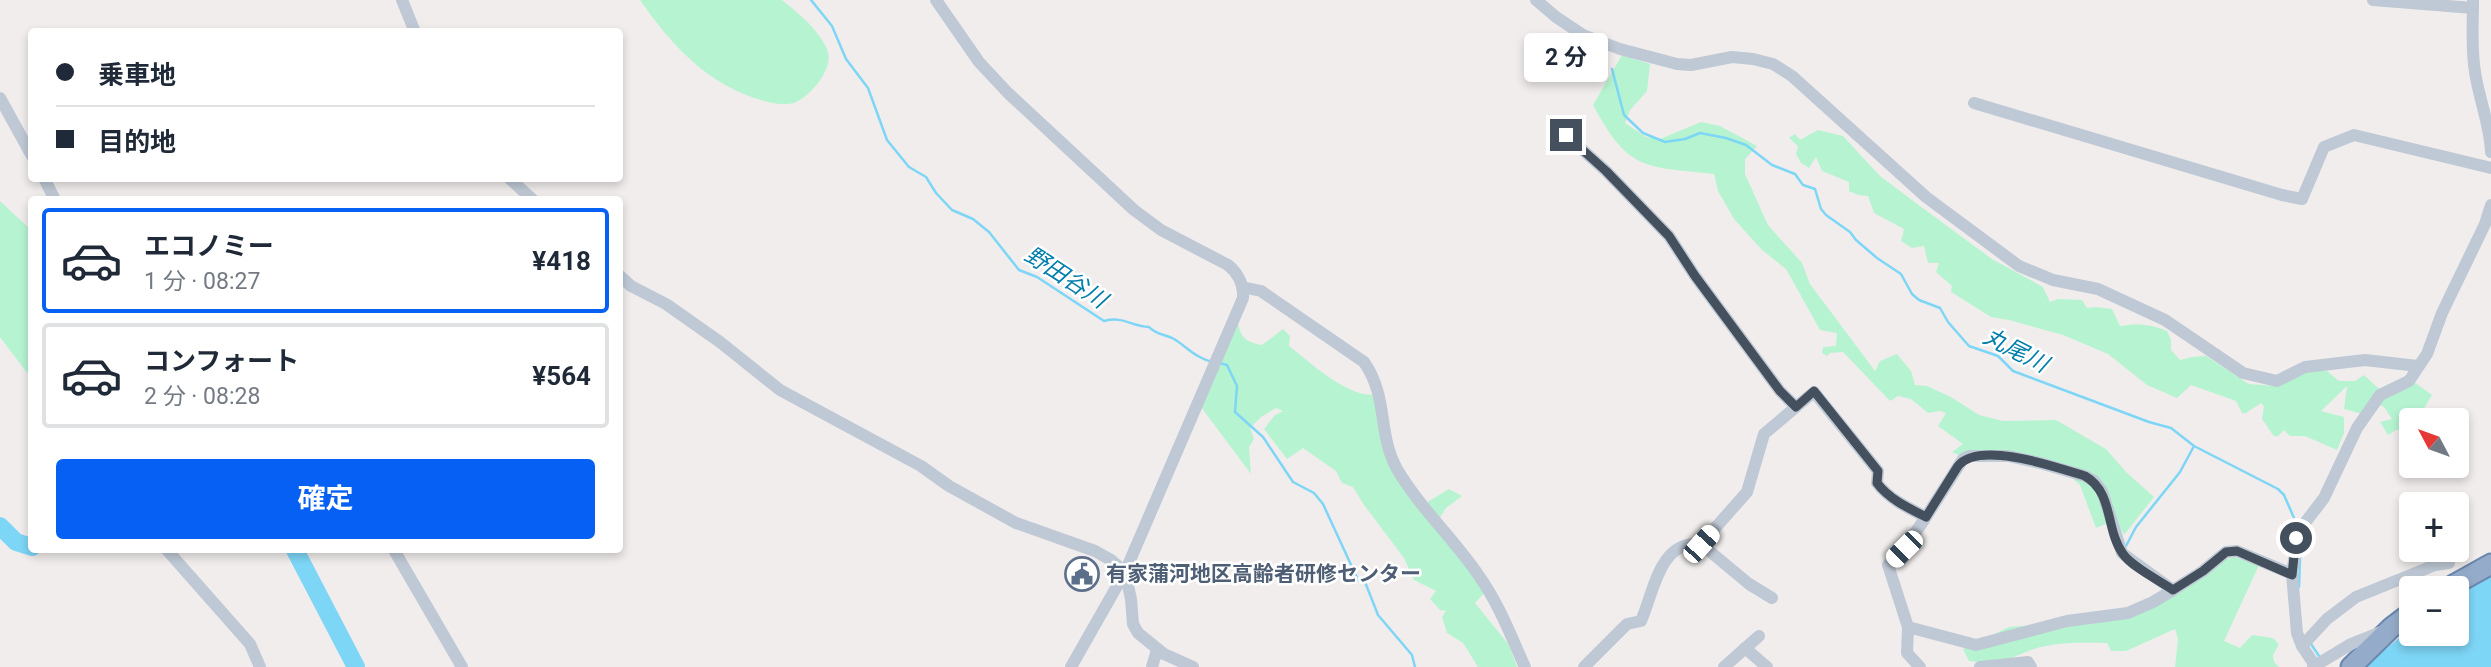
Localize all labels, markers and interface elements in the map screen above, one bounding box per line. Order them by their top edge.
callout: 2 分 [1524,33,1608,82]
text: 2 分 [1545,44,1587,71]
text: 乗車地 [98,60,176,90]
route end [1550,119,1582,151]
text: 目的地 [98,127,176,157]
icon: car [60,229,123,292]
text: エコノミー [144,231,274,261]
water label: 野田谷川 [1020,241,1114,315]
text: ¥418 [532,246,591,276]
text: 1 分 · 08:27 [144,268,260,295]
water label: 丸尾川 [1979,323,2055,379]
icon: car [60,344,123,407]
text: コンフォート [144,346,299,376]
text: ¥564 [532,361,591,391]
text: 2 分 · 08:28 [144,383,260,410]
north arrow [2399,408,2469,478]
map controls [2399,408,2469,646]
button: 確定 [56,459,595,539]
button: + [2399,492,2469,562]
car [1680,521,1723,567]
route start [2280,522,2312,554]
car [1882,527,1927,571]
public building icon: 有家蒲河地区高齢者研修センター [1063,555,1101,593]
place label: 有家蒲河地区高齢者研修センター [1106,562,1421,586]
button: − [2399,576,2469,646]

